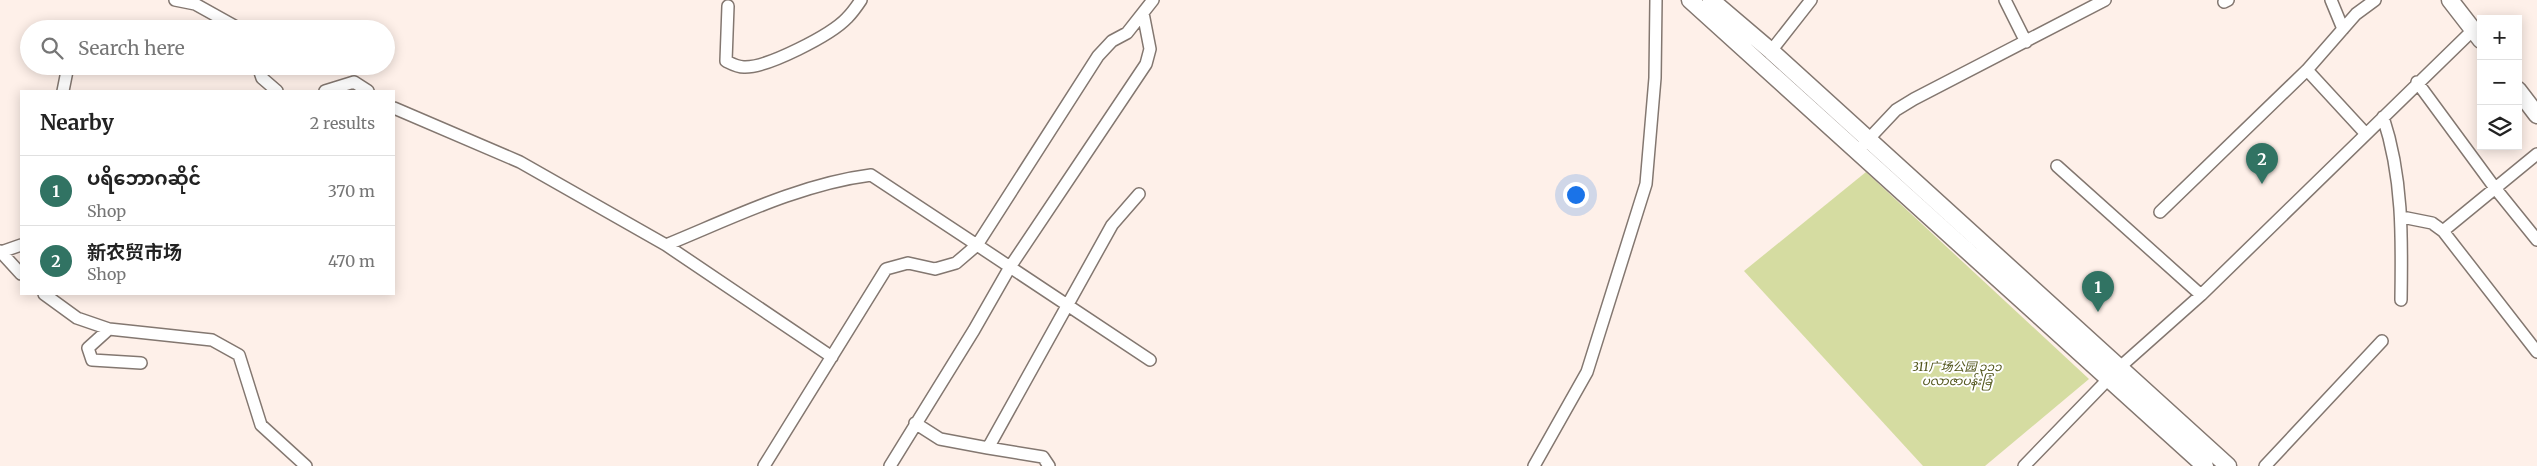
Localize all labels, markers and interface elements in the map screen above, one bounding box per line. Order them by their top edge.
map controls [2477,15,2522,150]
button: + [2477,15,2522,60]
search box [20,20,395,75]
icon: search [38,34,66,62]
text: Search here [78,36,185,60]
button: − [2477,60,2522,105]
button: layers [2477,105,2522,150]
text: Nearby [40,109,114,136]
text: 2 results [310,113,375,133]
pin: 2 [2246,143,2278,184]
text: ပရိဘောဂဆိုင် [87,166,201,190]
text: 1 [52,181,60,201]
text: 370 m [328,181,375,201]
your location [1563,182,1589,208]
text: Shop [87,201,126,221]
text: 新农贸市场 [87,240,182,264]
text: 2 [51,251,61,271]
text: 470 m [328,251,375,271]
text: Shop [87,264,126,284]
pin: 1 [2082,271,2114,312]
park label: 311广场公园 ၃၁၁ ပလာဇာပန်းခြံ [1913,359,2002,391]

